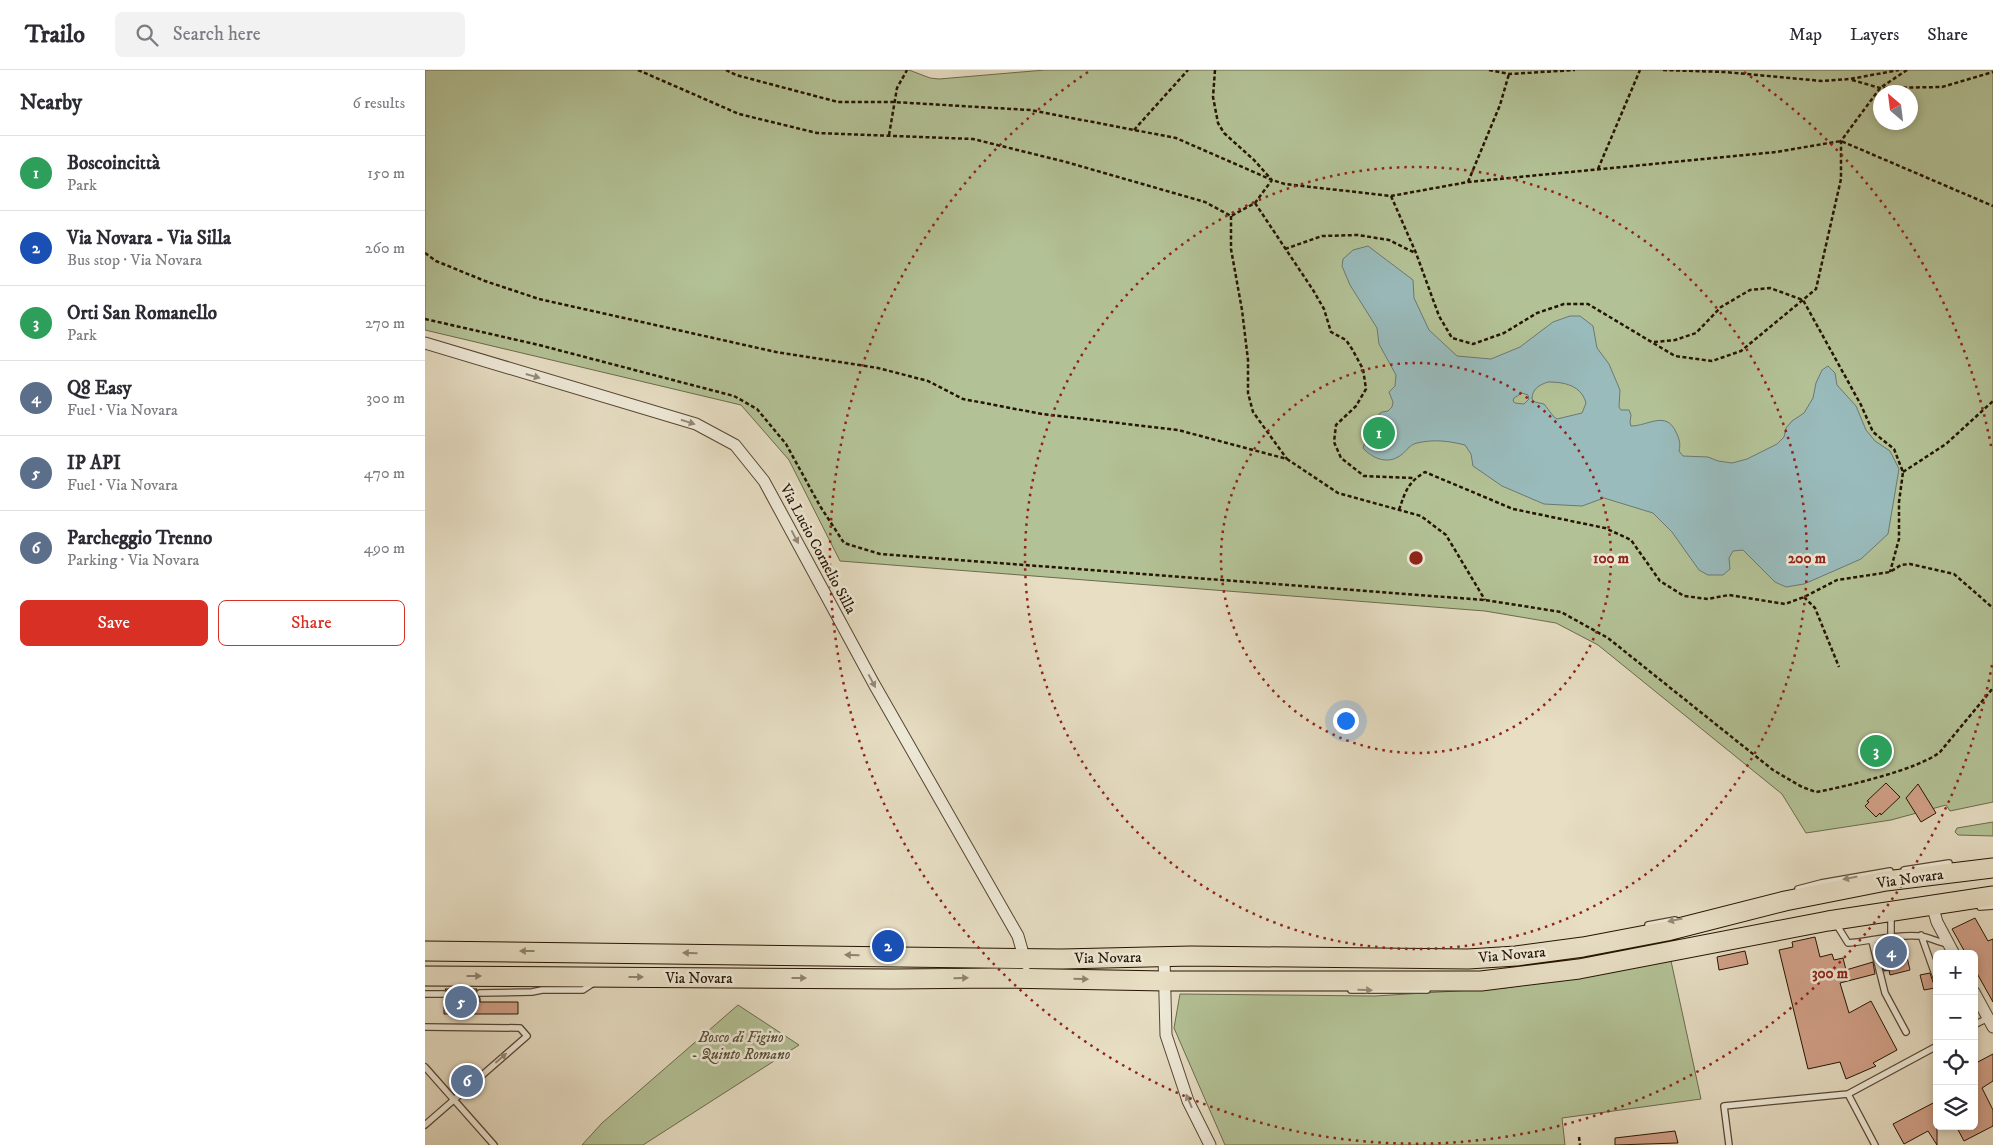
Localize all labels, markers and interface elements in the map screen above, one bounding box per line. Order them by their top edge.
search box [115,12,465,57]
text: Trailo [25,20,85,50]
icon: search [133,21,161,49]
text: Search here [173,23,261,46]
text: Map [1789,24,1822,46]
text: Layers [1850,24,1899,46]
text: Share [1927,24,1968,46]
north arrow [1873,85,1918,130]
text: Nearby [20,90,82,116]
text: 6 results [352,93,405,113]
text: Boscoincittà [67,152,160,175]
text: 1 [33,163,39,183]
text: 150 m [367,163,405,183]
text: Park [67,175,97,195]
text: Via Novara - Via Silla [67,227,231,250]
text: 2 [32,238,40,258]
text: 260 m [365,238,405,258]
text: Bus stop · Via Novara [67,250,202,270]
text: Orti San Romanello [67,302,217,325]
text: 3 [33,313,39,333]
text: 270 m [365,313,405,333]
text: Park [67,325,97,345]
one-way arrow [525,372,540,380]
text: Q8 Easy [67,377,132,400]
text: 4 [31,388,41,408]
text: 300 m [366,388,405,408]
text: Fuel · Via Novara [67,400,178,420]
pin: 1 [1363,414,1395,452]
one-way arrow [681,419,696,426]
text: IP API [67,452,121,475]
text: 5 [32,463,40,483]
text: 470 m [364,463,405,483]
text: Fuel · Via Novara [67,475,178,495]
street label: Via Lucio Cornelio Silla [775,480,861,618]
text: Parcheggio Trenno [67,527,212,550]
one-way arrow [791,530,799,545]
text: 6 [32,538,40,558]
text: 490 m [364,538,405,558]
centre of rings [1407,549,1425,567]
text: 100 m [1593,549,1630,568]
text: 200 m [1788,549,1827,568]
text: Parking · Via Novara [67,550,199,570]
button: Save [20,600,208,646]
button: Share [218,600,405,646]
one-way arrow [868,673,876,688]
your location [1333,708,1359,734]
pin: 3 [1860,732,1892,770]
street label: Via Novara [1874,865,1945,893]
one-way arrow [1842,874,1858,882]
one-way arrow [1667,916,1683,924]
pin: 2 [872,927,904,965]
pin: 4 [1875,933,1907,971]
street label: Via Novara [1477,943,1547,967]
one-way arrow [519,947,535,955]
street label: Via Novara [1073,948,1142,968]
one-way arrow [682,949,698,957]
map controls [1933,950,1978,1130]
button: + [1933,950,1978,995]
one-way arrow [844,951,860,959]
text: 300 m [1812,964,1849,983]
street label: Via Novara [664,969,733,988]
one-way arrow [466,972,482,980]
one-way arrow [628,973,644,981]
one-way arrow [791,974,807,982]
one-way arrow [953,974,969,982]
one-way arrow [1073,975,1089,983]
pin: 5 [445,983,477,1021]
one-way arrow [1358,987,1374,995]
button: − [1933,995,1978,1040]
park label: Bosco di Figino - Quinto Romano [692,1028,791,1064]
button: locate [1933,1040,1978,1085]
one-way arrow [495,1052,507,1064]
pin: 6 [451,1062,483,1100]
button: layers [1933,1085,1978,1130]
one-way arrow [1185,1093,1193,1108]

